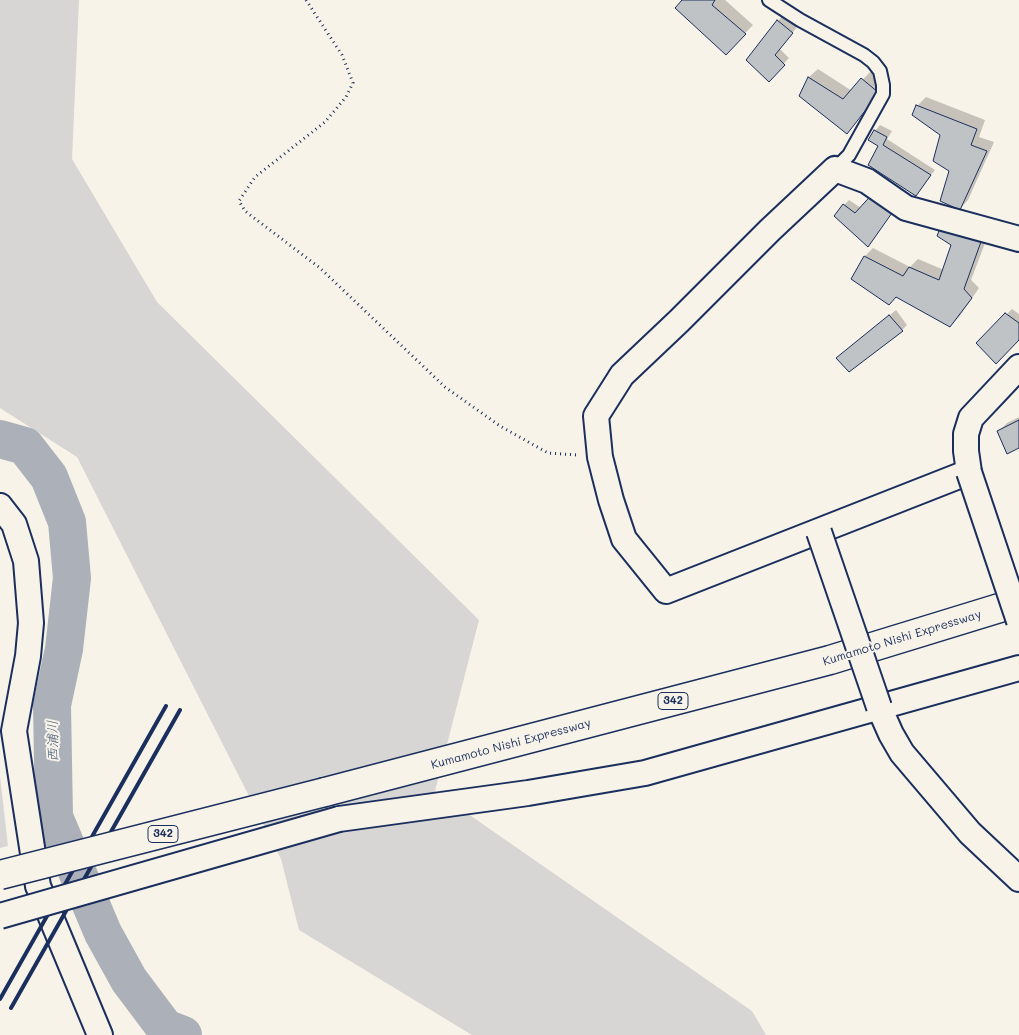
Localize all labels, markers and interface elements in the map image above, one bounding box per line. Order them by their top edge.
street label: Kumamoto Nishi Expressway [821,607,983,669]
road number: 342 [658,692,688,709]
street label: Kumamoto Nishi Expressway [429,716,593,772]
water label: 西浦川 [44,720,62,762]
road number: 342 [148,826,178,842]

